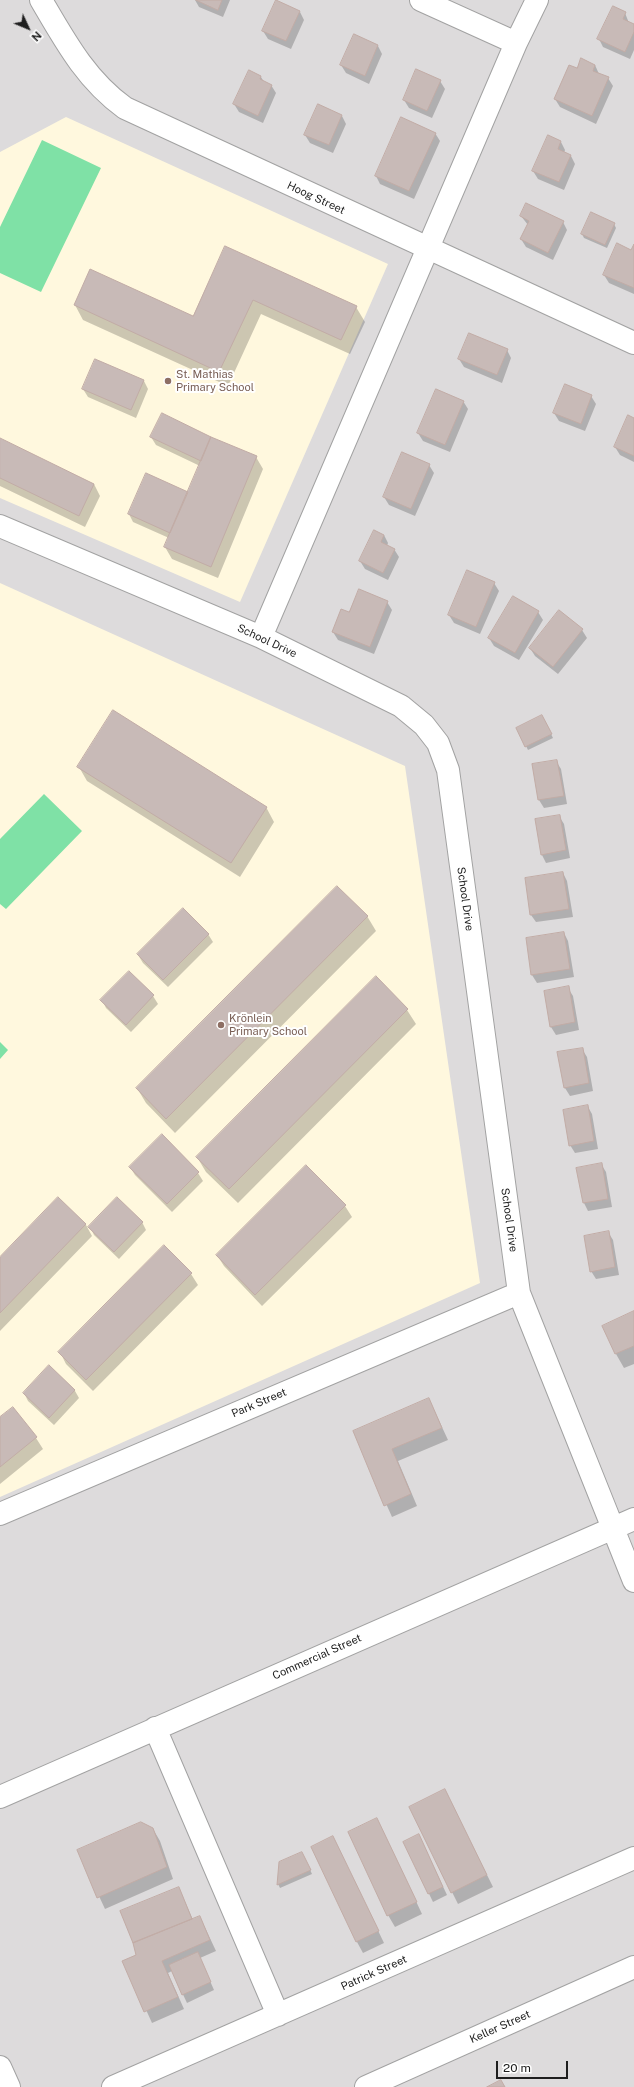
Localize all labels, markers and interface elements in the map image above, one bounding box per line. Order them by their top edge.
north arrow [8,8,48,48]
text: N [29,29,44,44]
street label: Hoog Street [285,179,347,217]
place label: St. Mathias Primary School [176,368,254,394]
marker: St. Mathias Primary School [163,376,173,386]
street label: School Drive [235,621,299,661]
street label: School Drive [454,866,476,932]
place label: Krönlein Primary School [229,1012,307,1038]
marker: Krönlein Primary School [216,1020,226,1030]
street label: School Drive [498,1187,520,1253]
street label: Park Street [230,1386,288,1420]
street label: Commercial Street [270,1631,364,1683]
street label: Patrick Street [339,1953,409,1993]
street label: Keller Street [468,2008,532,2046]
scale bar [498,2053,570,2079]
text: 20 m [503,2061,531,2075]

